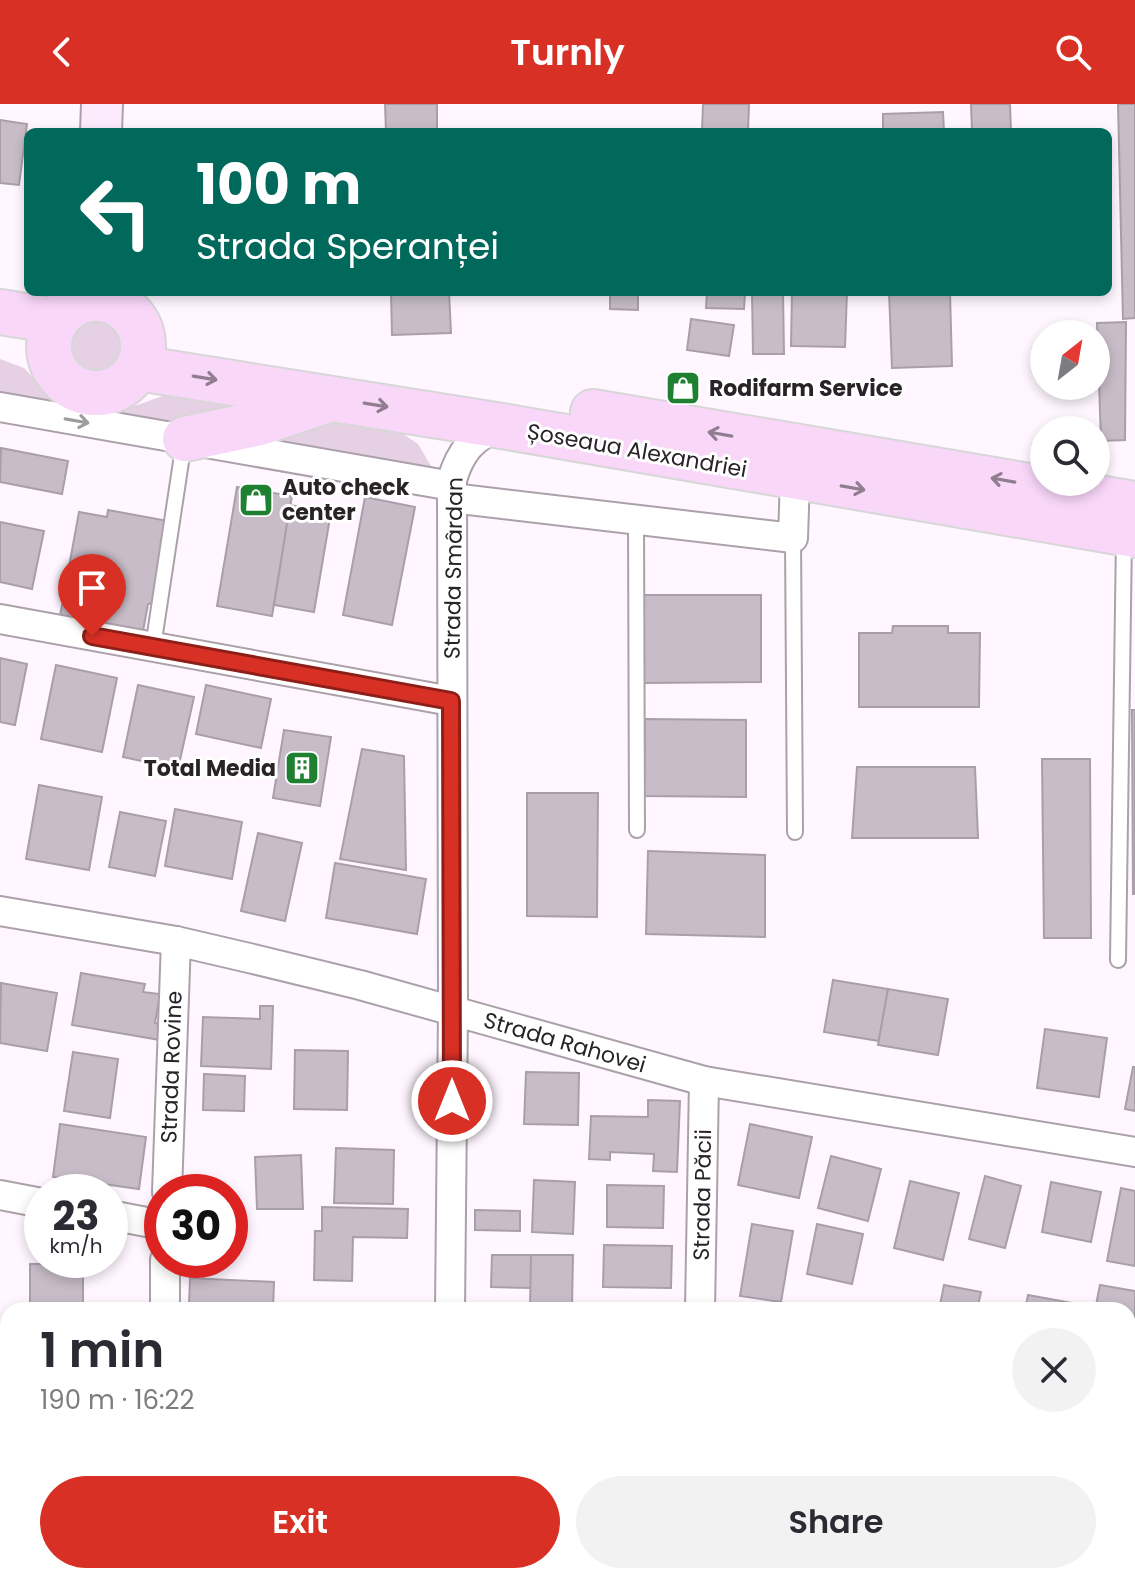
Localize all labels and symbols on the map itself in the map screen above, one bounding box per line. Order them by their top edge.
north arrow [1030,320,1110,400]
shop icon: Rodifarm Service [664,369,702,407]
one-way arrow [192,371,217,386]
place label: Rodifarm Service [709,373,903,404]
one-way arrow [363,399,389,414]
one-way arrow [64,414,89,429]
street label: Șoseaua Alexandriei [525,416,749,485]
one-way arrow [708,425,733,440]
place label: Auto check center [282,472,410,528]
one-way arrow [991,472,1016,487]
street label: Strada Smârdan [436,477,471,659]
shop icon: Auto check center [237,481,275,519]
one-way arrow [840,481,865,496]
pin [58,554,126,636]
building icon: Total Media [283,749,321,787]
place label: Total Media [144,753,276,784]
street label: Strada Rovine [153,990,190,1144]
street label: Strada Rahovei [480,1005,650,1080]
position arrow [410,1059,494,1143]
street label: Strada Păcii [686,1129,719,1261]
speed limit sign: 30 [144,1174,248,1278]

